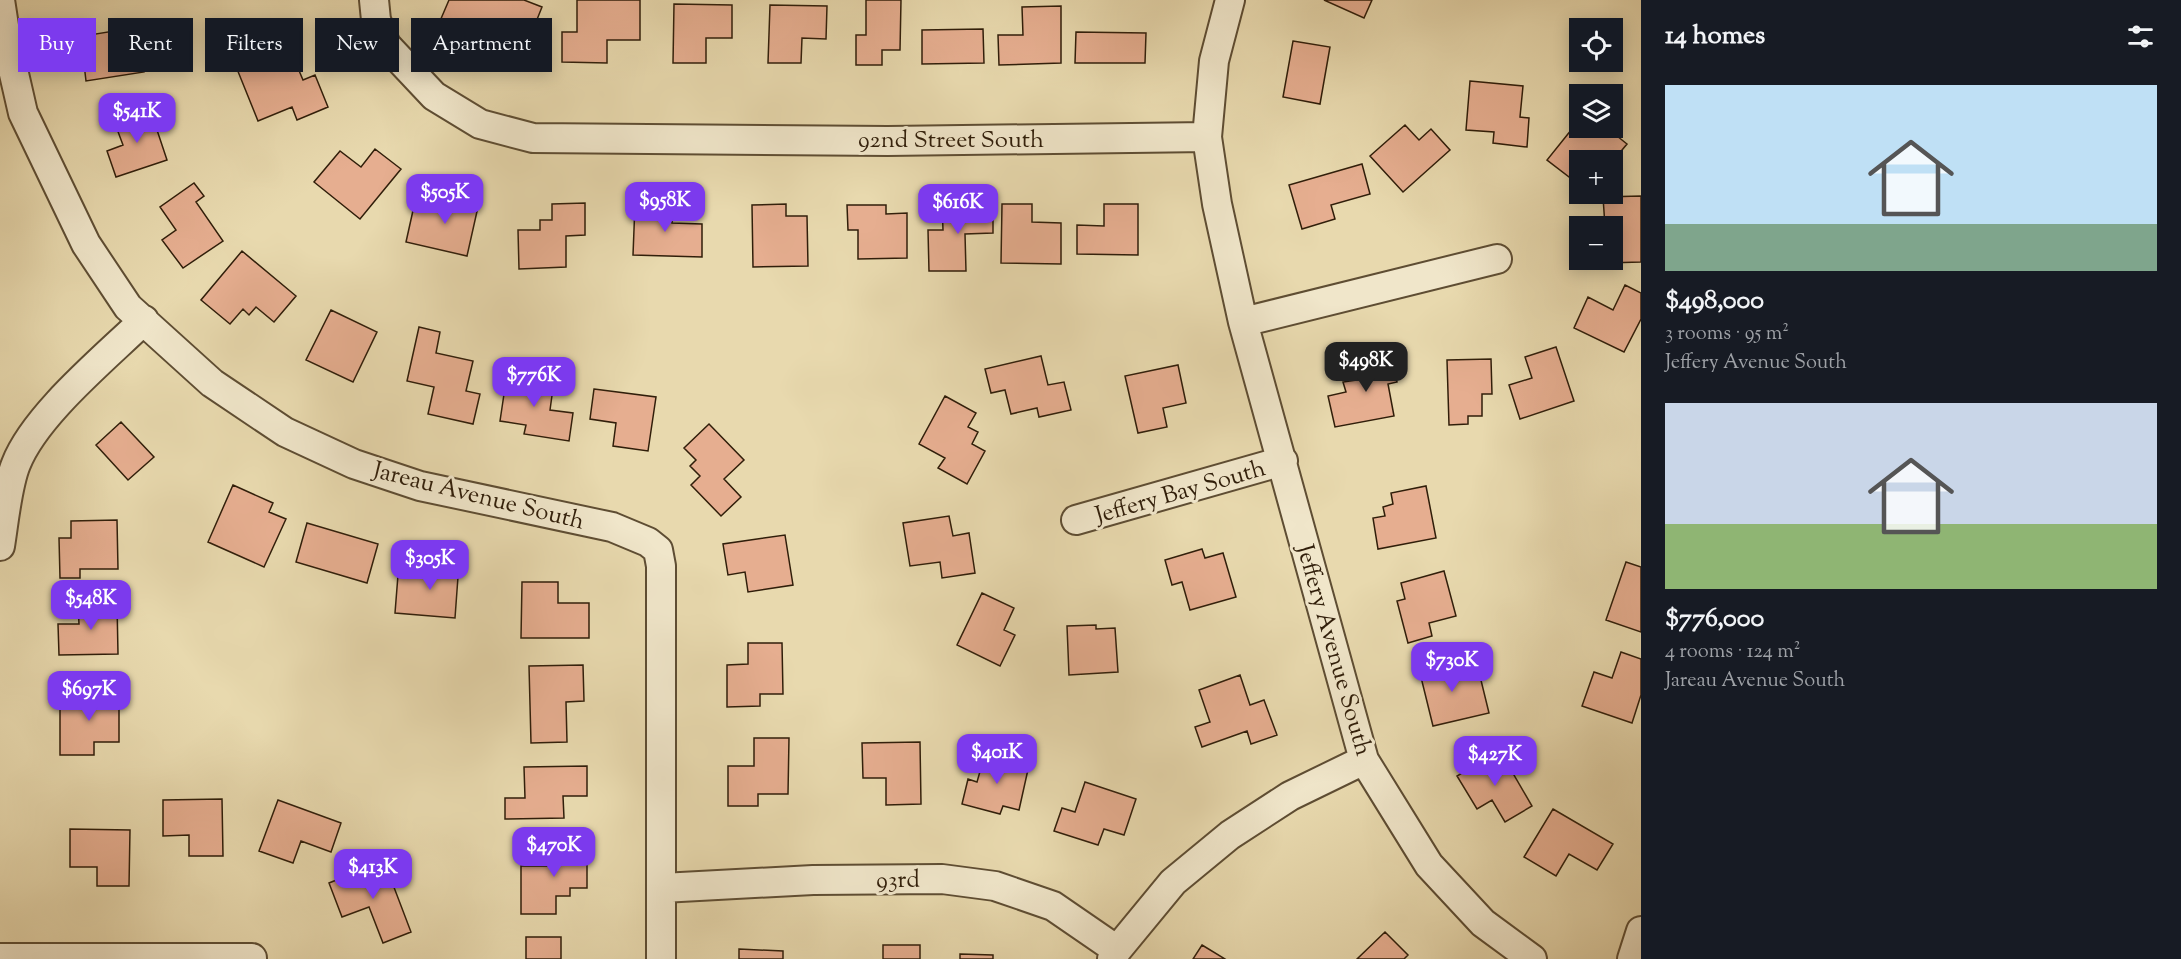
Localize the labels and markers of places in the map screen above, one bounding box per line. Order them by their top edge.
pin: $541K [95,93,179,144]
pin: $505K [403,174,487,225]
pin: $958K [623,182,707,233]
pin: $616K [916,184,1000,235]
pin: $498K [1324,342,1408,393]
pin: $776K [492,357,576,408]
pin: $305K [388,540,472,591]
pin: $548K [49,580,133,631]
pin: $730K [1410,642,1494,693]
pin: $697K [47,671,131,722]
pin: $401K [955,734,1039,785]
pin: $427K [1453,736,1537,787]
pin: $470K [512,827,596,878]
pin: $413K [331,849,415,900]

